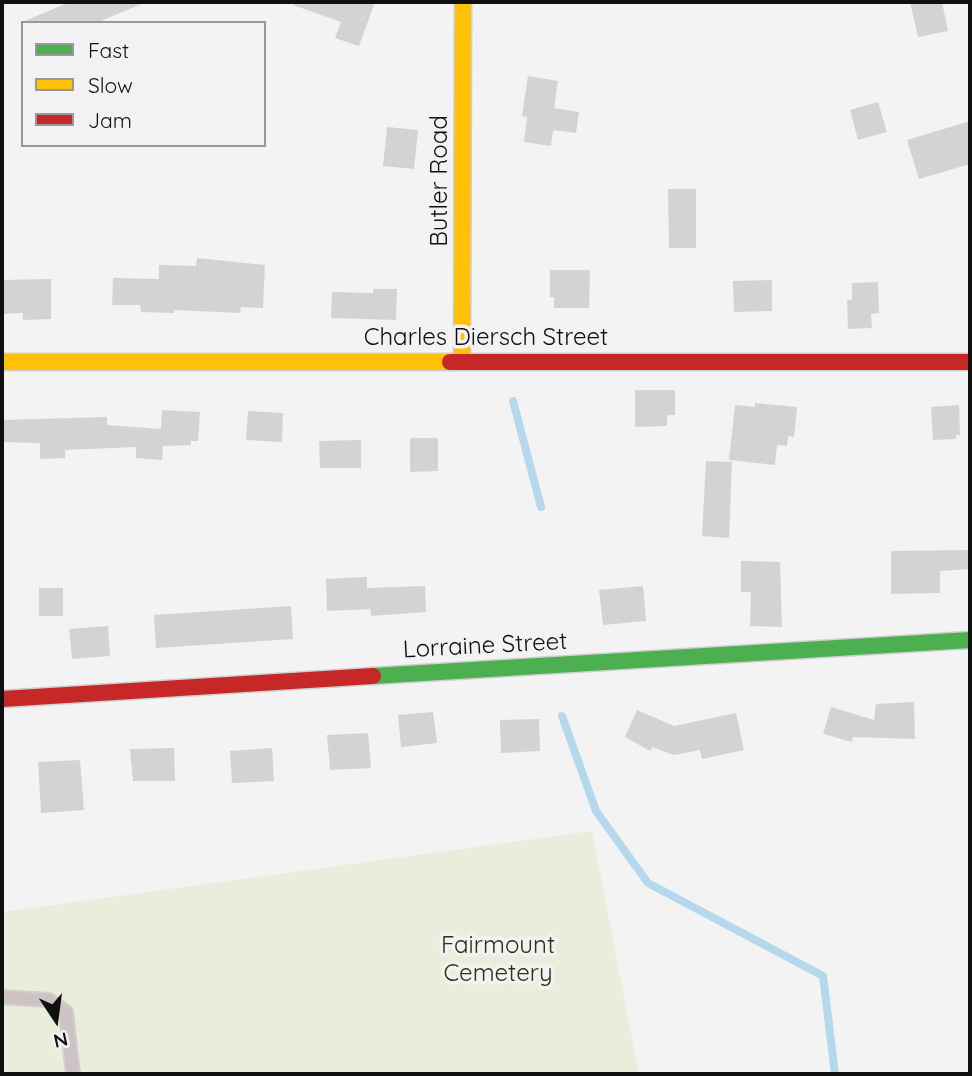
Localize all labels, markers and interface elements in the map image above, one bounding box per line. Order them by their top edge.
legend [21,21,266,147]
text: Fast [88,37,129,63]
text: Slow [88,72,133,98]
text: Jam [88,107,132,133]
street label: Butler Road [426,115,454,247]
street label: Charles Diersch Street [364,324,608,352]
street label: Lorraine Street [402,627,568,665]
park label: Fairmount Cemetery [441,932,555,988]
north arrow [21,985,91,1055]
text: N [51,1027,70,1054]

